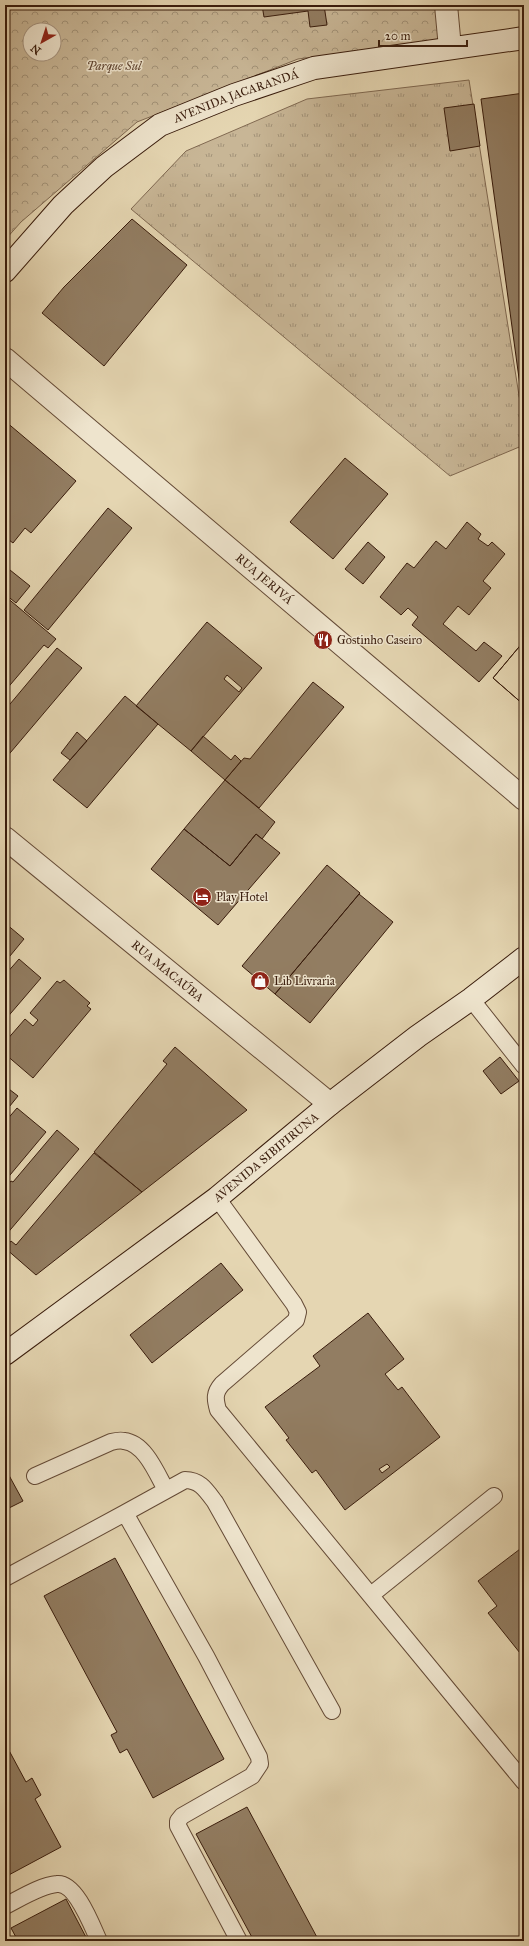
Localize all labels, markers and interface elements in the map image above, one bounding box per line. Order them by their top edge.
north arrow [22,22,62,62]
scale bar [379,22,467,48]
text: 20 m [385,29,411,43]
text: N [28,41,44,57]
park label: Parque Sul [87,59,143,73]
street label: AVENIDA JACARANDÁ [170,66,300,126]
street label: RUA JERIVÁ [233,551,296,607]
restaurant icon: Gostinho Caseiro [312,629,334,651]
place label: Gostinho Caseiro [337,633,422,647]
hotel icon: Play Hotel [191,886,213,908]
place label: Play Hotel [216,890,269,904]
street label: RUA MACAÚBA [129,937,206,1005]
shop icon: Lib Livraria [249,970,271,992]
place label: Lib Livraria [274,974,336,988]
street label: AVENIDA SIBIPIRUNA [210,1110,321,1206]

